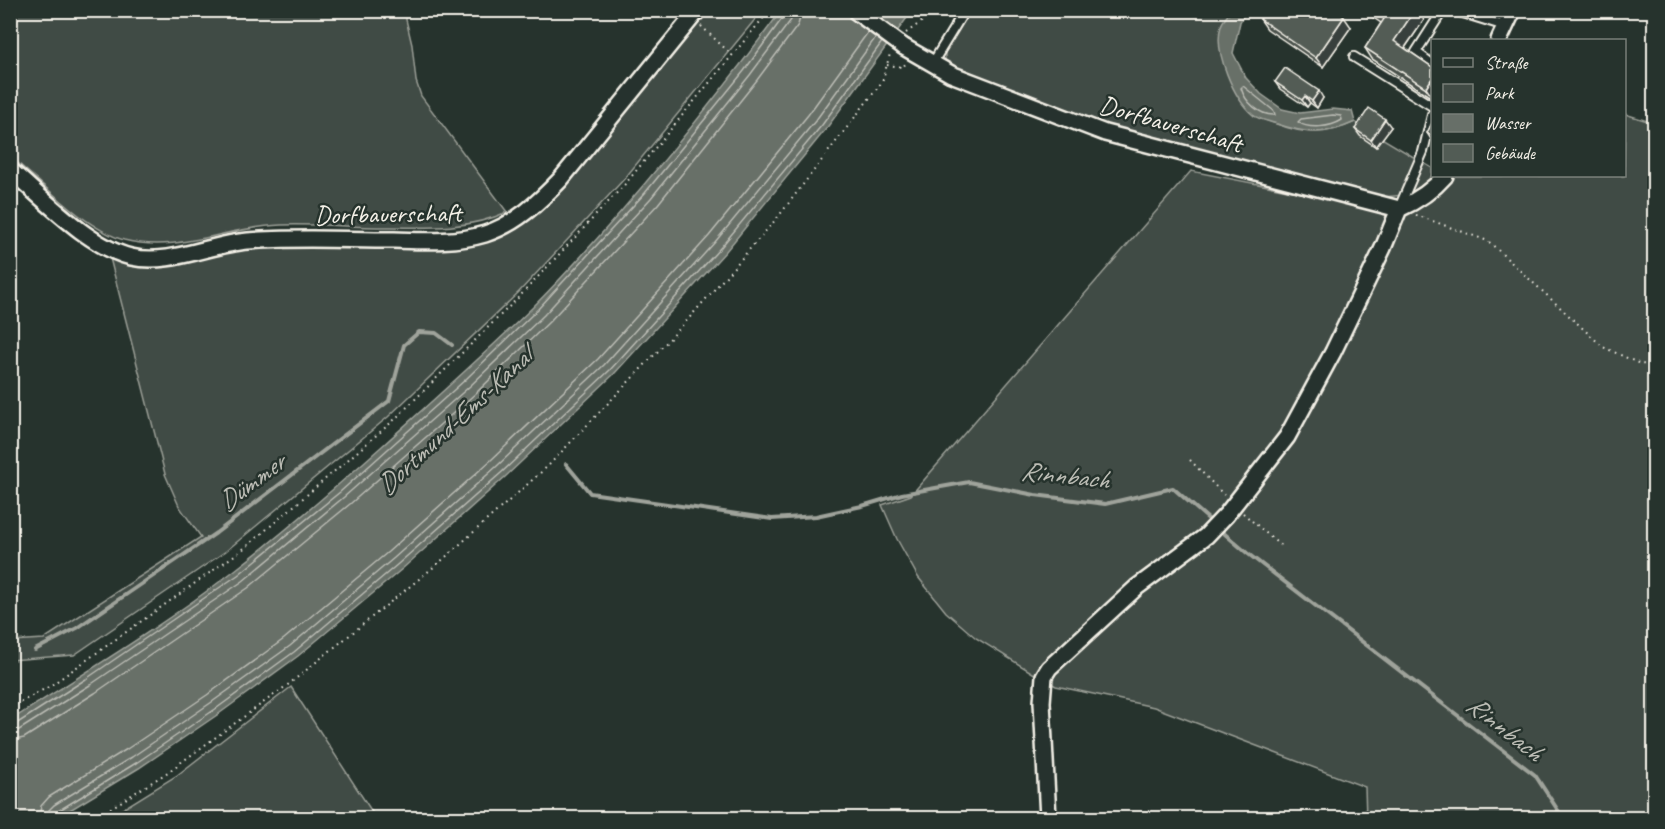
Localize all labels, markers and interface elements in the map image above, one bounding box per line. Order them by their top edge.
legend [1431,39,1626,177]
text: Straße [1485,52,1529,74]
text: Park [1485,82,1515,104]
street label: Dorfbauerschaft [1096,88,1249,161]
text: Wasser [1485,112,1532,134]
text: Gebäude [1485,142,1536,164]
street label: Dorfbauerschaft [314,196,465,232]
water label: Dortmund-Ems-Kanal [369,335,545,502]
water label: Dümmer [211,443,295,518]
water label: Rinnbach [1019,453,1112,497]
water label: Rinnbach [1460,687,1552,770]

